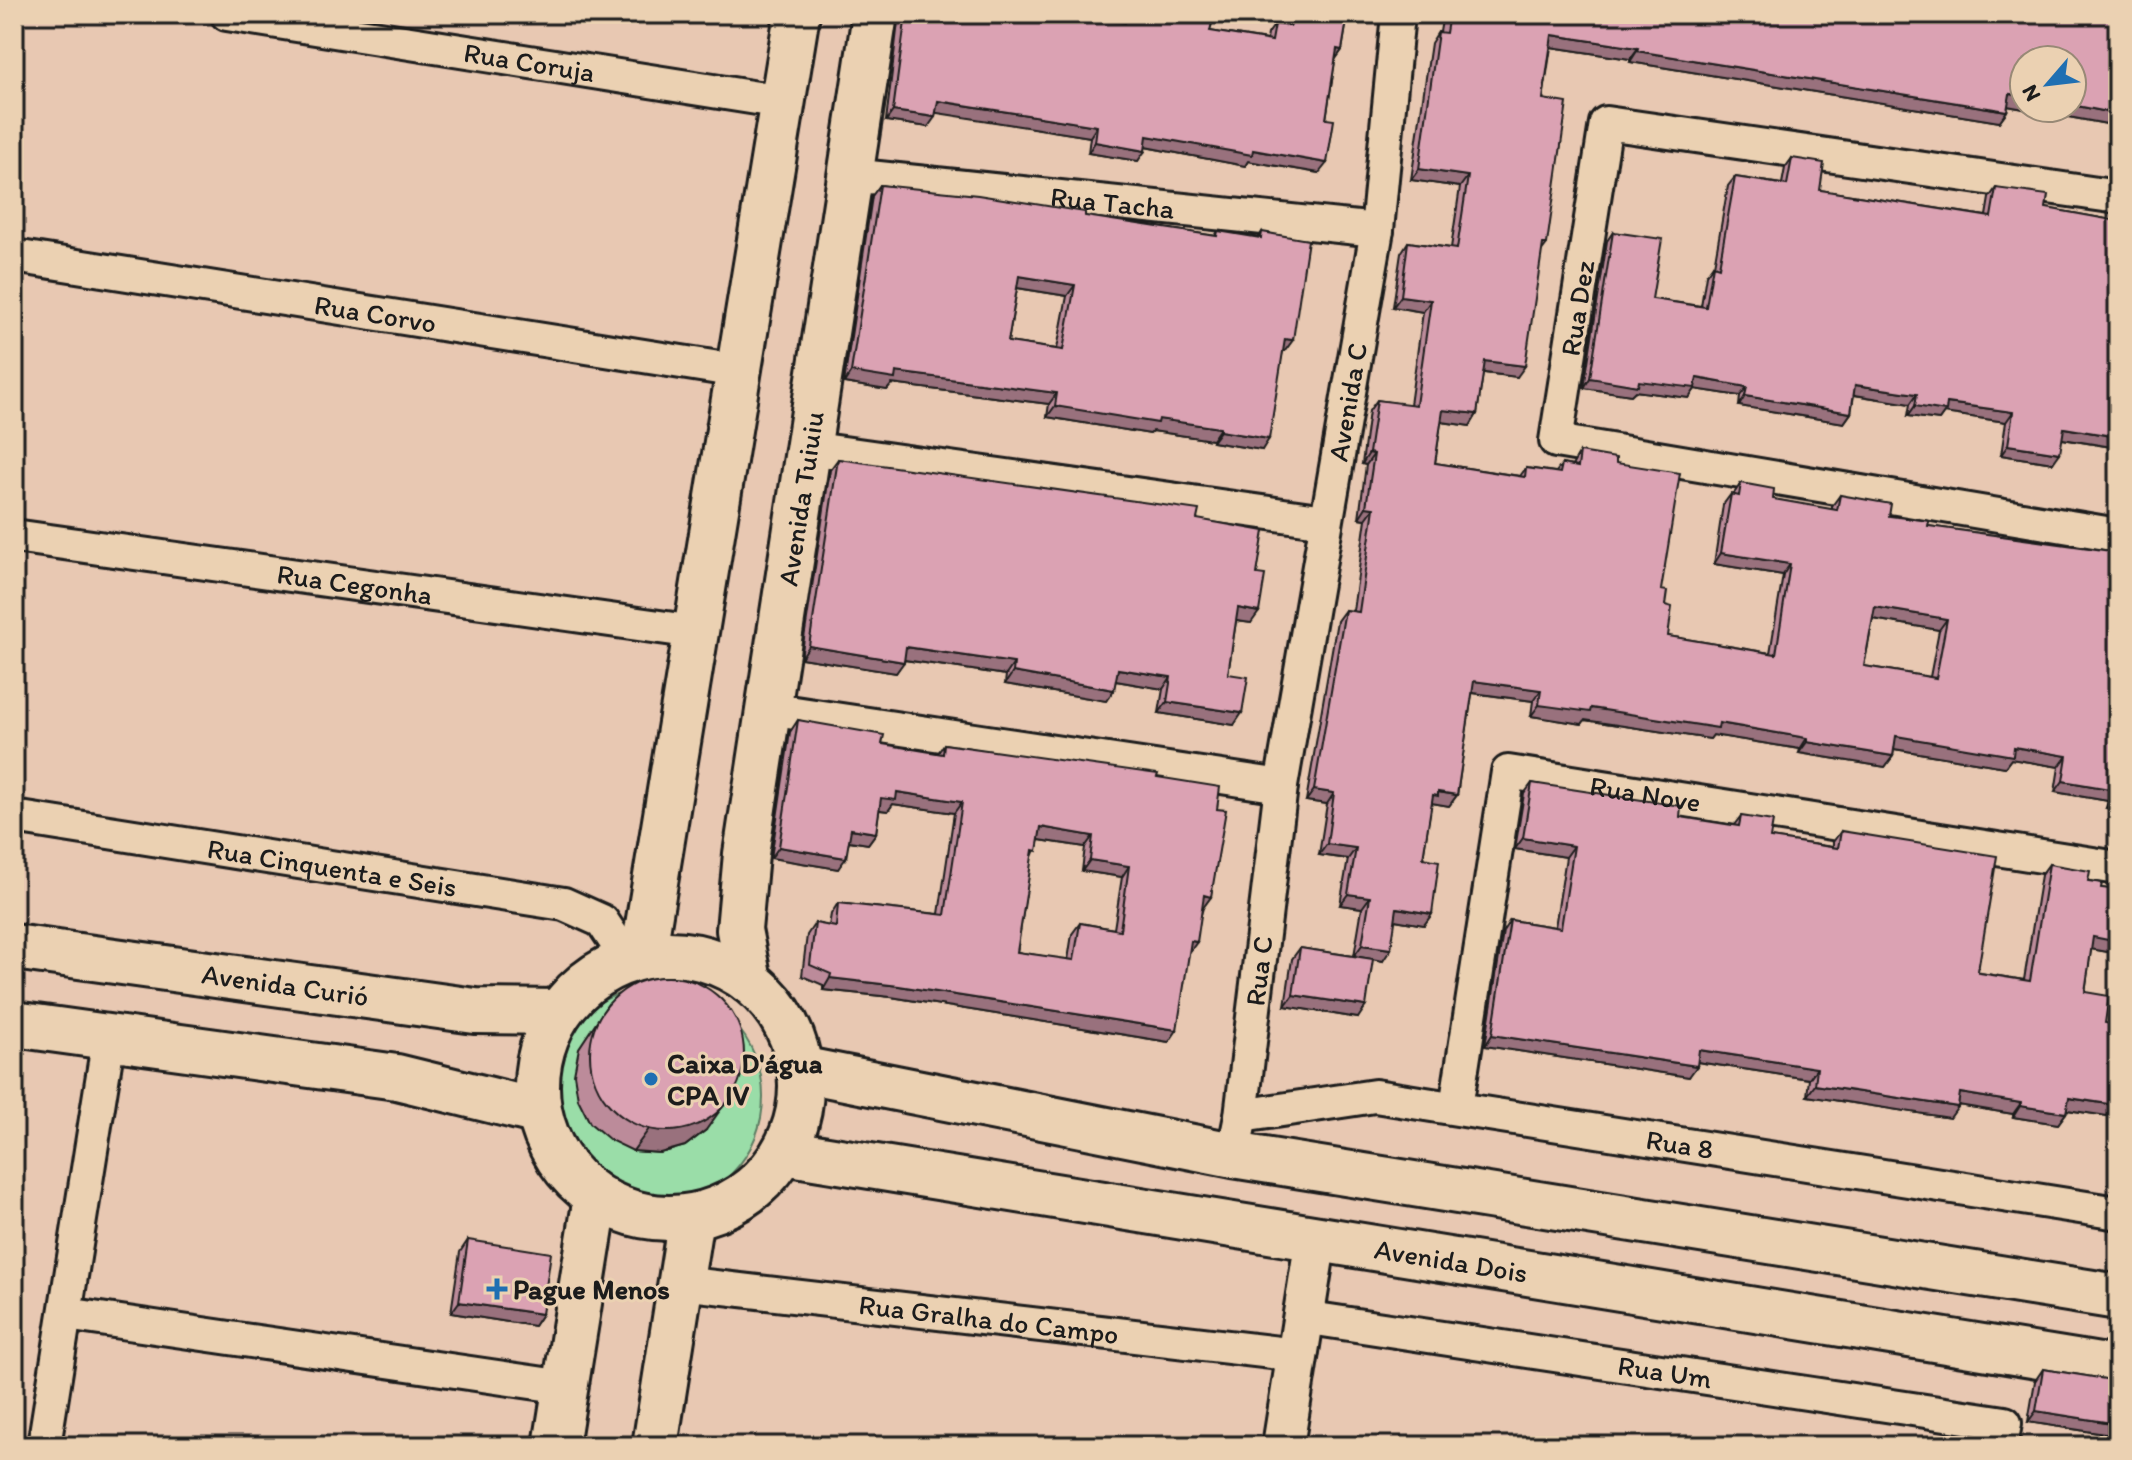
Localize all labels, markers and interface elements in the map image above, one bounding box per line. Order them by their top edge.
street label: Rua Coruja [461,35,597,89]
north arrow [2008,44,2088,124]
text: N [2015,80,2046,106]
street label: Rua Tacha [1049,179,1177,226]
street label: Rua Dez [1553,258,1601,358]
street label: Rua Corvo [312,287,439,340]
street label: Avenida C [1320,340,1374,464]
street label: Avenida Tuiuiu [770,409,831,588]
street label: Rua Cegonha [275,556,435,612]
street label: Rua Nove [1587,768,1703,819]
street label: Rua Cinquenta e Seis [205,831,459,904]
street label: Rua C [1237,934,1280,1008]
street label: Avenida Curió [200,956,371,1013]
place label: Caixa D'água CPA IV [667,1046,823,1112]
marker: Caixa D'água CPA IV [642,1070,660,1088]
street label: Rua 8 [1644,1122,1716,1166]
street label: Avenida Dois [1372,1231,1530,1290]
place label: Pague Menos [513,1272,670,1306]
marker: Pague Menos [488,1280,506,1298]
street label: Rua Gralha do Campo [857,1287,1121,1351]
street label: Rua Um [1616,1348,1715,1396]

